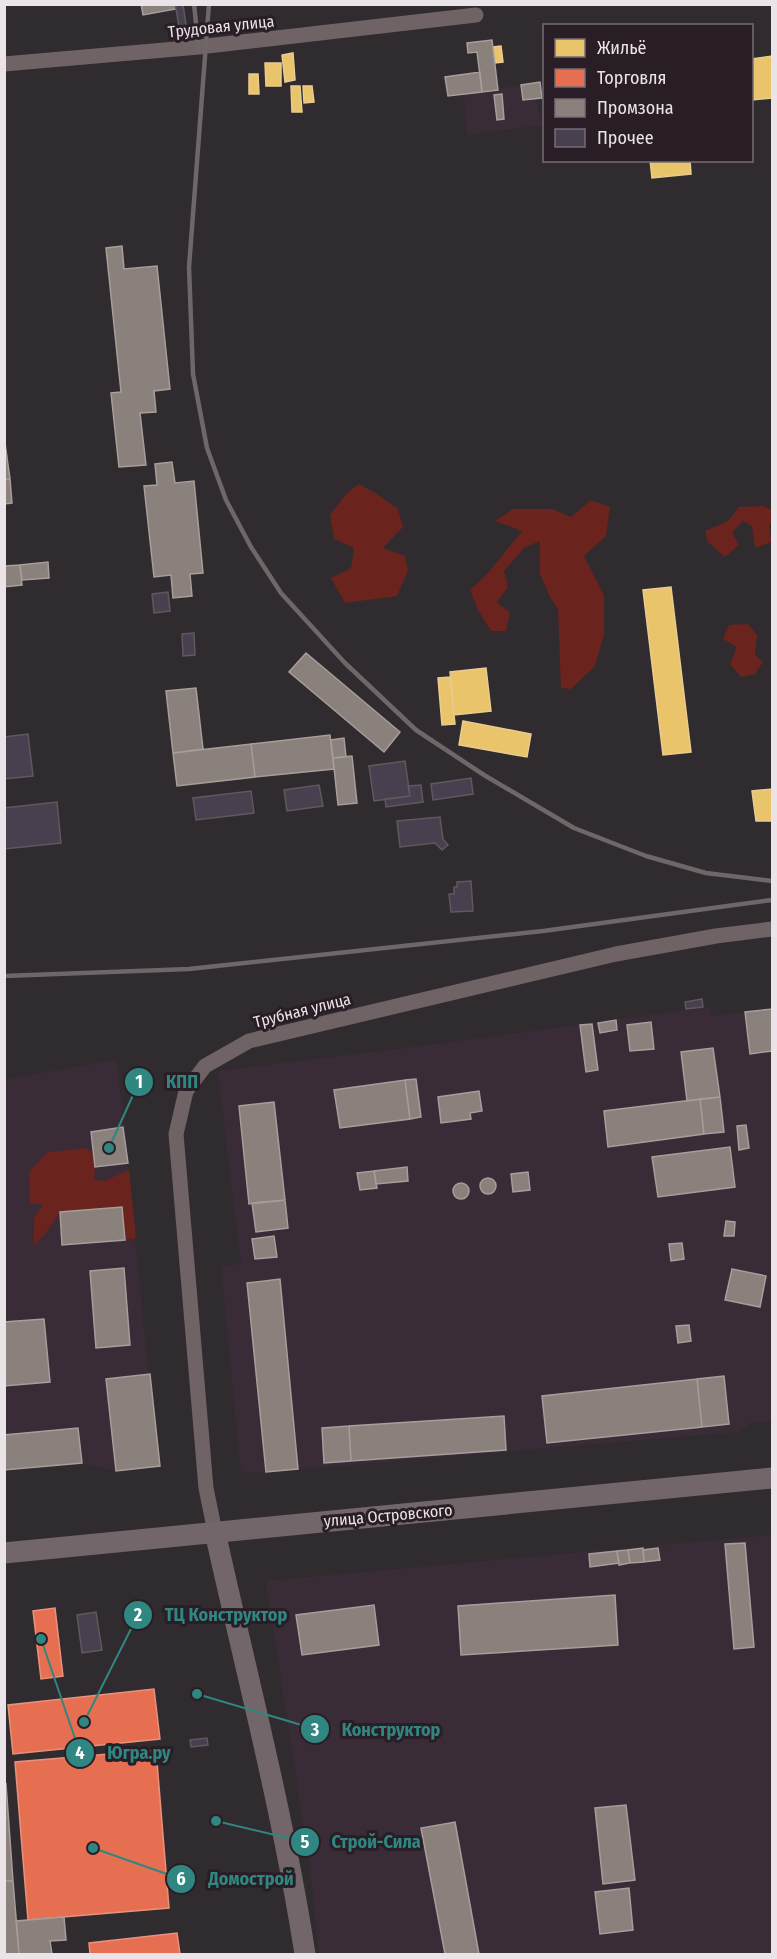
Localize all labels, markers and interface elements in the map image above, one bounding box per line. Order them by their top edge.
street label: Трудовая улица [167,11,275,42]
legend [543,24,753,162]
text: Жильё [597,37,647,59]
text: Торговля [597,67,666,89]
text: Промзона [597,97,674,119]
text: Прочее [597,127,654,149]
street label: Трубная улица [252,989,353,1032]
callout: КПП [124,1064,210,1100]
text: 1 [135,1071,143,1093]
text: КПП [166,1071,198,1093]
street label: улица Островского [323,1500,453,1531]
callout: ТЦ Конструктор [123,1597,299,1633]
text: 2 [133,1604,142,1626]
text: ТЦ Конструктор [165,1604,287,1626]
callout: Конструктор [300,1711,452,1747]
text: 3 [310,1719,320,1741]
text: Конструктор [342,1719,441,1741]
callout: Югра.ру [65,1735,183,1771]
text: 4 [75,1742,85,1764]
text: Югра.ру [107,1742,171,1764]
callout: Строй-Сила [290,1824,433,1860]
text: 5 [301,1831,310,1853]
text: Строй-Сила [331,1831,421,1853]
callout: Домострой [166,1861,305,1897]
text: 6 [176,1868,186,1890]
text: Домострой [207,1868,294,1890]

